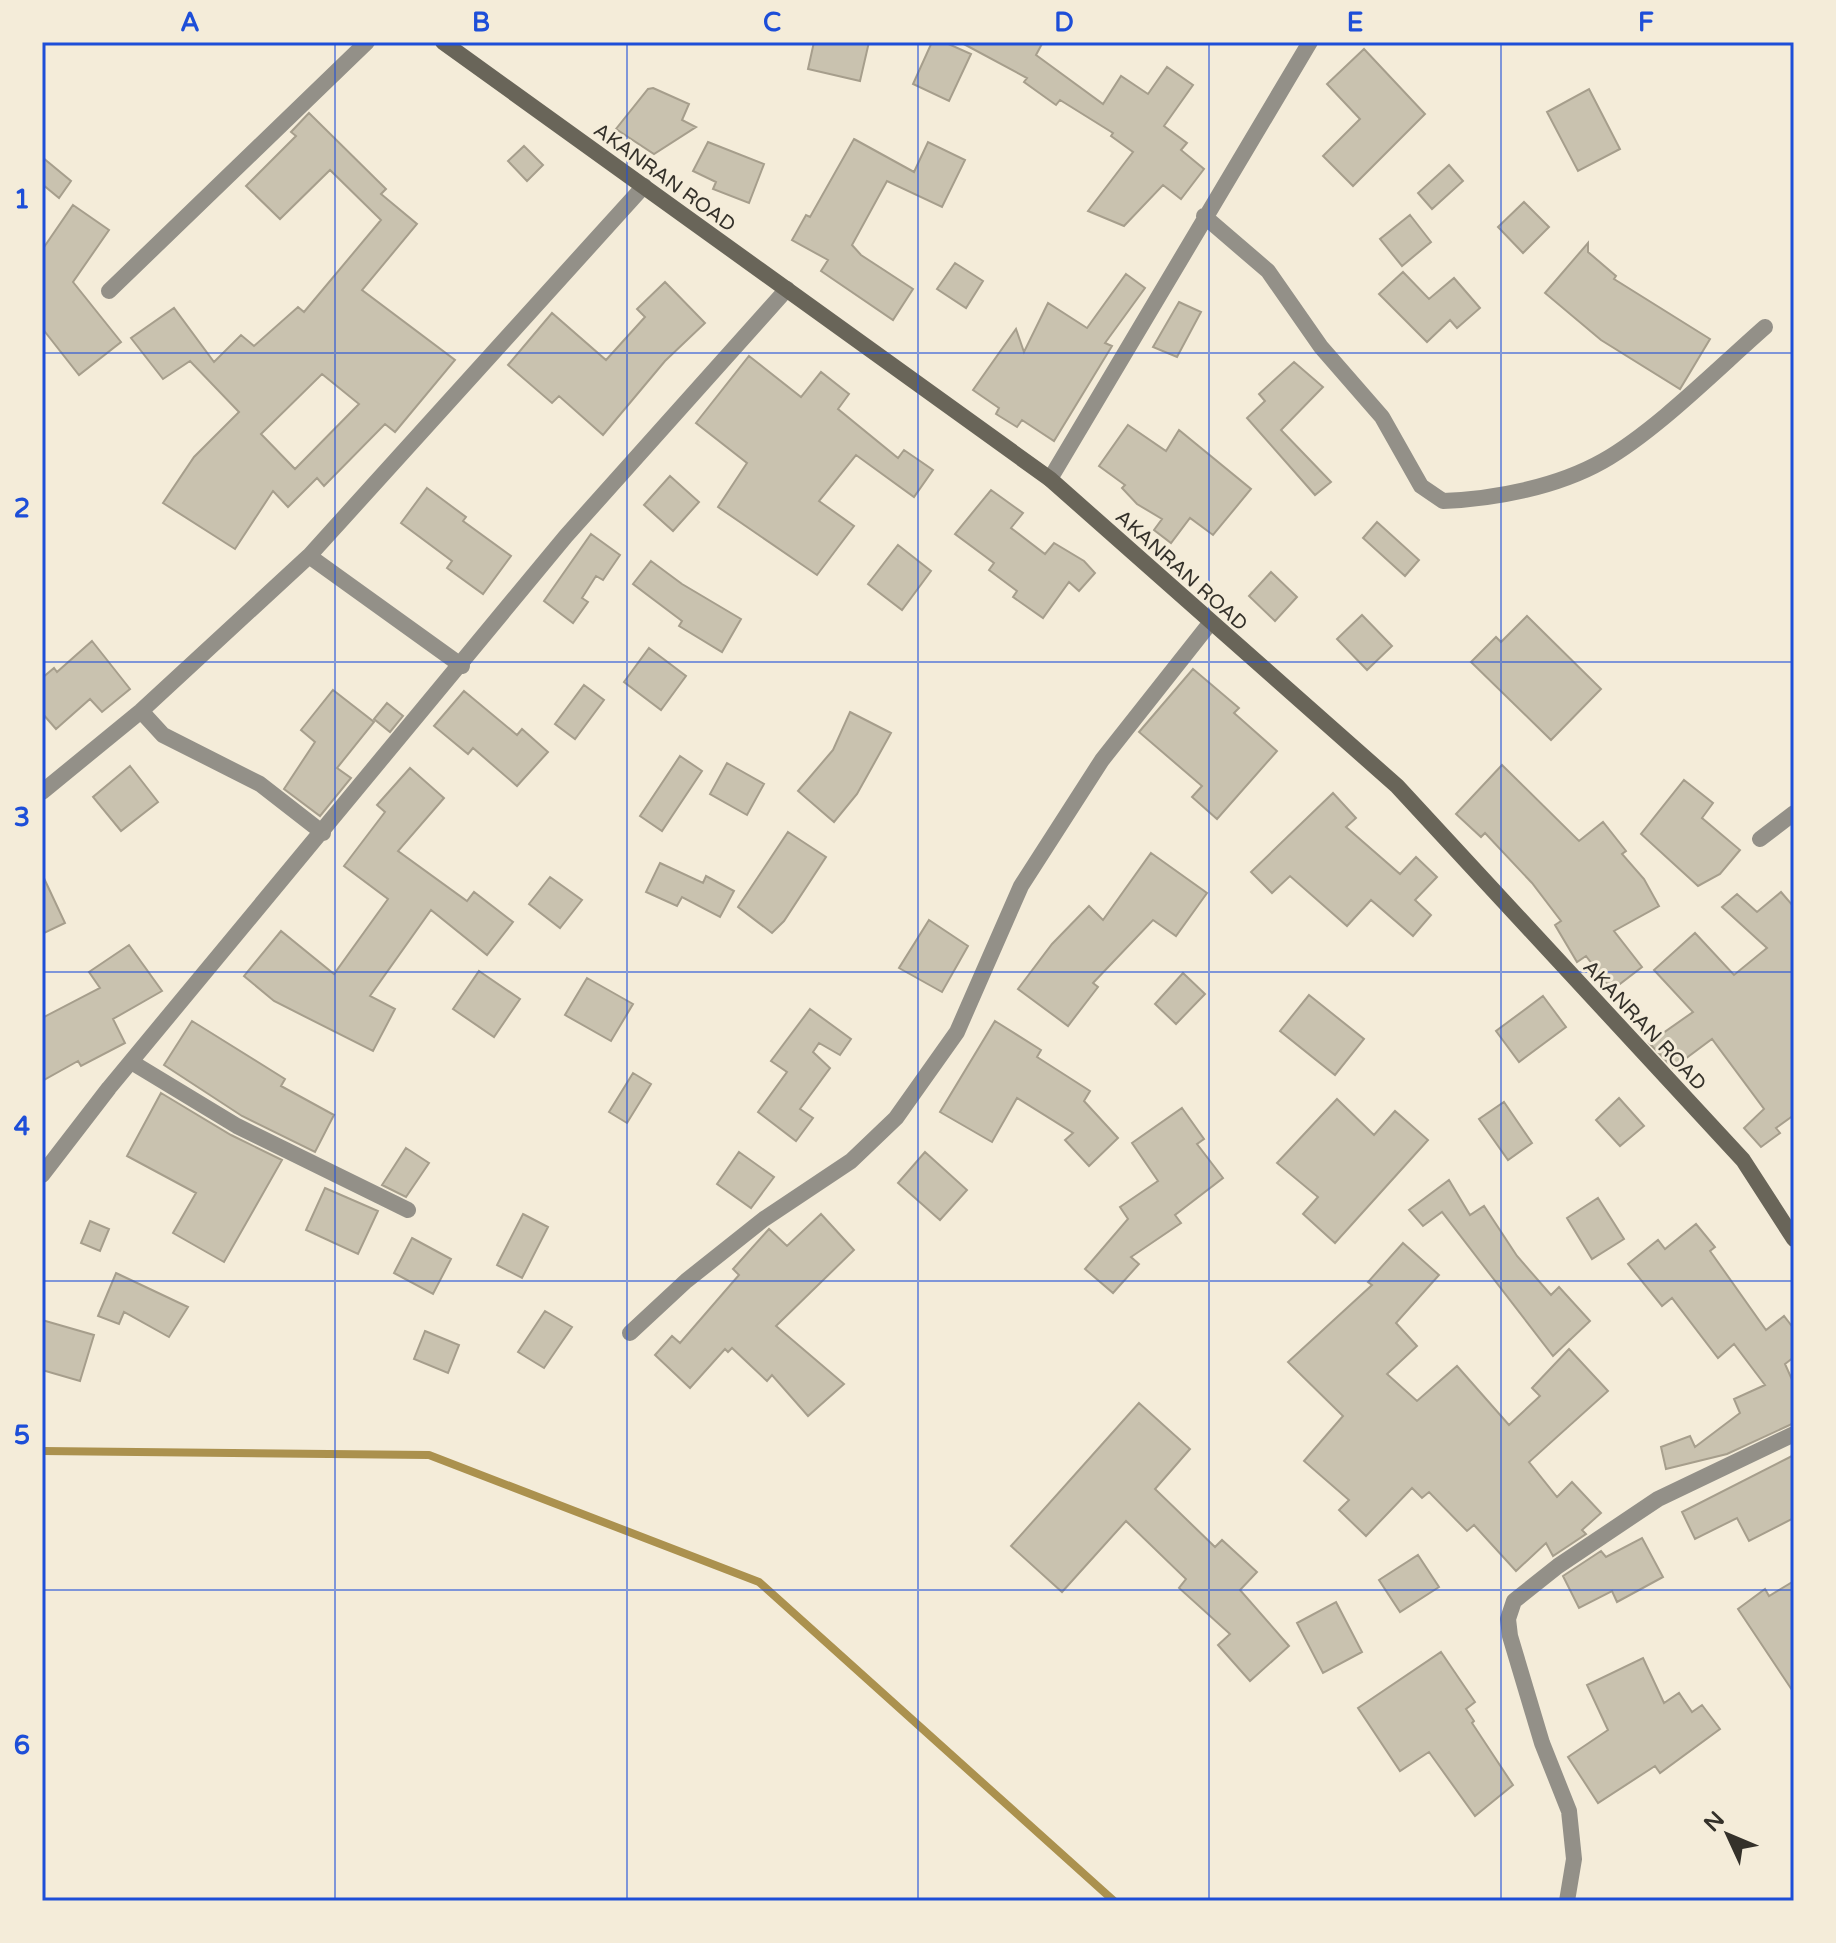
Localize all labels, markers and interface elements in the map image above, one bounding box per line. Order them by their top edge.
text: A [180,7,200,38]
text: B [472,7,490,38]
text: C [763,7,781,38]
text: D [1054,7,1074,38]
text: E [1347,7,1363,38]
text: F [1638,7,1654,38]
street label: AKANRAN ROAD [589,118,740,237]
text: 1 [14,184,30,215]
text: 2 [14,493,30,524]
street label: AKANRAN ROAD [1110,505,1252,636]
text: 3 [14,802,30,833]
street label: AKANRAN ROAD [1578,956,1711,1096]
text: 4 [14,1111,30,1142]
text: 5 [14,1420,30,1451]
text: 6 [14,1730,30,1761]
north arrow [1688,1795,1768,1875]
text: N [1699,1806,1730,1837]

